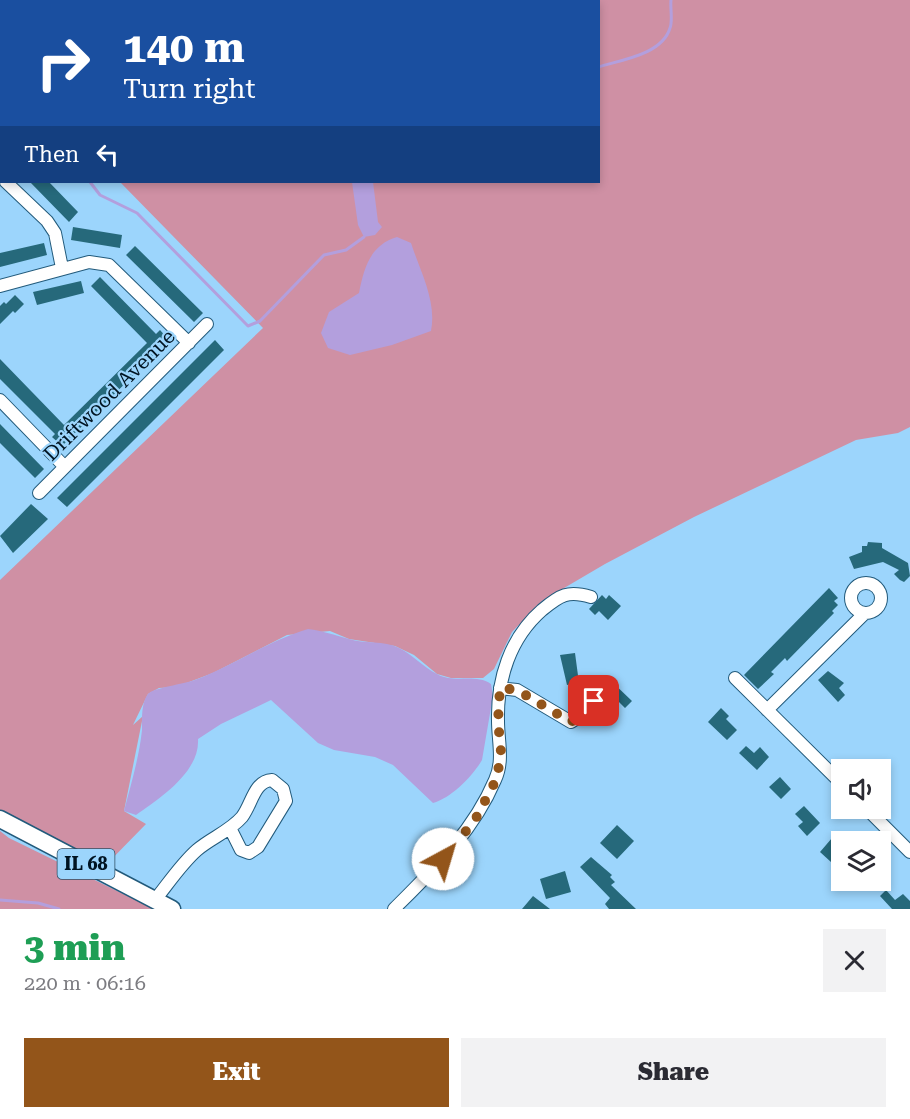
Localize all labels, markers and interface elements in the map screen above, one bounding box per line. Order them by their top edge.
text: 140 m [123,23,245,72]
icon: right [24,24,102,102]
text: Turn right [123,73,256,105]
icon: left [91,138,124,171]
text: Then [24,142,79,167]
street label: Driftwood Avenue [38,324,180,466]
pin [568,675,619,726]
icon: arrive [577,684,610,717]
map controls [831,759,891,891]
button: sound [831,759,891,819]
position arrow [411,827,475,891]
button: layers [831,831,891,891]
road number: IL 68 [58,849,115,879]
text: 3 min [24,927,125,969]
button: close [823,929,886,992]
text: 220 m · 06:16 [24,971,146,995]
button: Exit [24,1038,449,1107]
button: Share [461,1038,886,1107]

